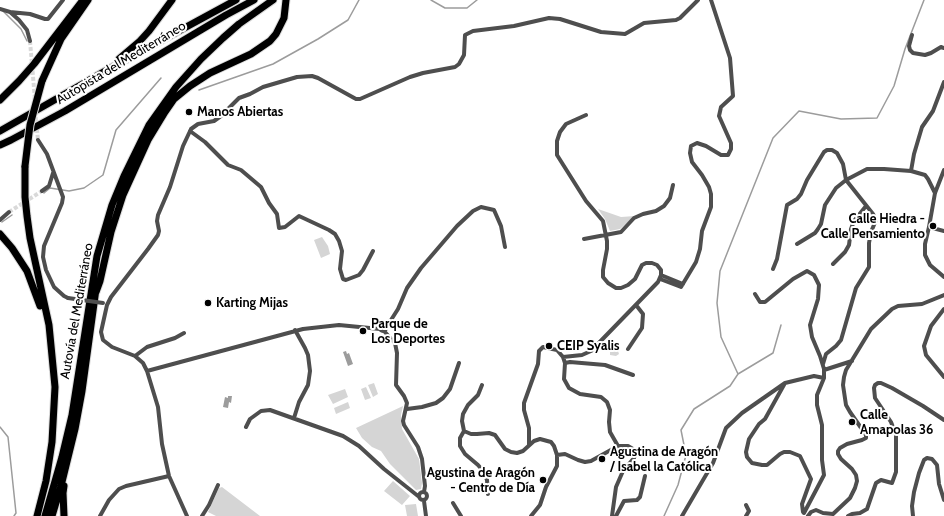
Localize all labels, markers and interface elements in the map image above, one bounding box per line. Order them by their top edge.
street label: Autopista del Mediterráneo [53,18,189,108]
place label: Manos Abiertas [197,104,283,120]
marker: Manos Abiertas [184,107,194,117]
place label: Calle Hiedra - Calle Pensamiento [821,211,925,242]
marker: Calle Hiedra - Calle Pensamiento [928,221,938,231]
street label: Autovía del Mediterráneo [57,242,97,380]
place label: Karting Mijas [216,295,288,311]
marker: Karting Mijas [203,298,213,308]
place label: Parque de Los Deportes [371,316,445,347]
marker: Parque de Los Deportes [358,326,368,336]
place label: CEIP Syalis [557,338,619,354]
marker: CEIP Syalis [544,341,554,351]
place label: Calle Amapolas 36 [860,407,933,438]
marker: Calle Amapolas 36 [847,417,857,427]
place label: Agustina de Aragón / Isabel la Católica [610,444,718,475]
marker: Agustina de Aragón / Isabel la Católica [597,454,607,464]
place label: Agustina de Aragón - Centro de Día [427,465,535,496]
marker: Agustina de Aragón - Centro de Día [538,475,548,485]

